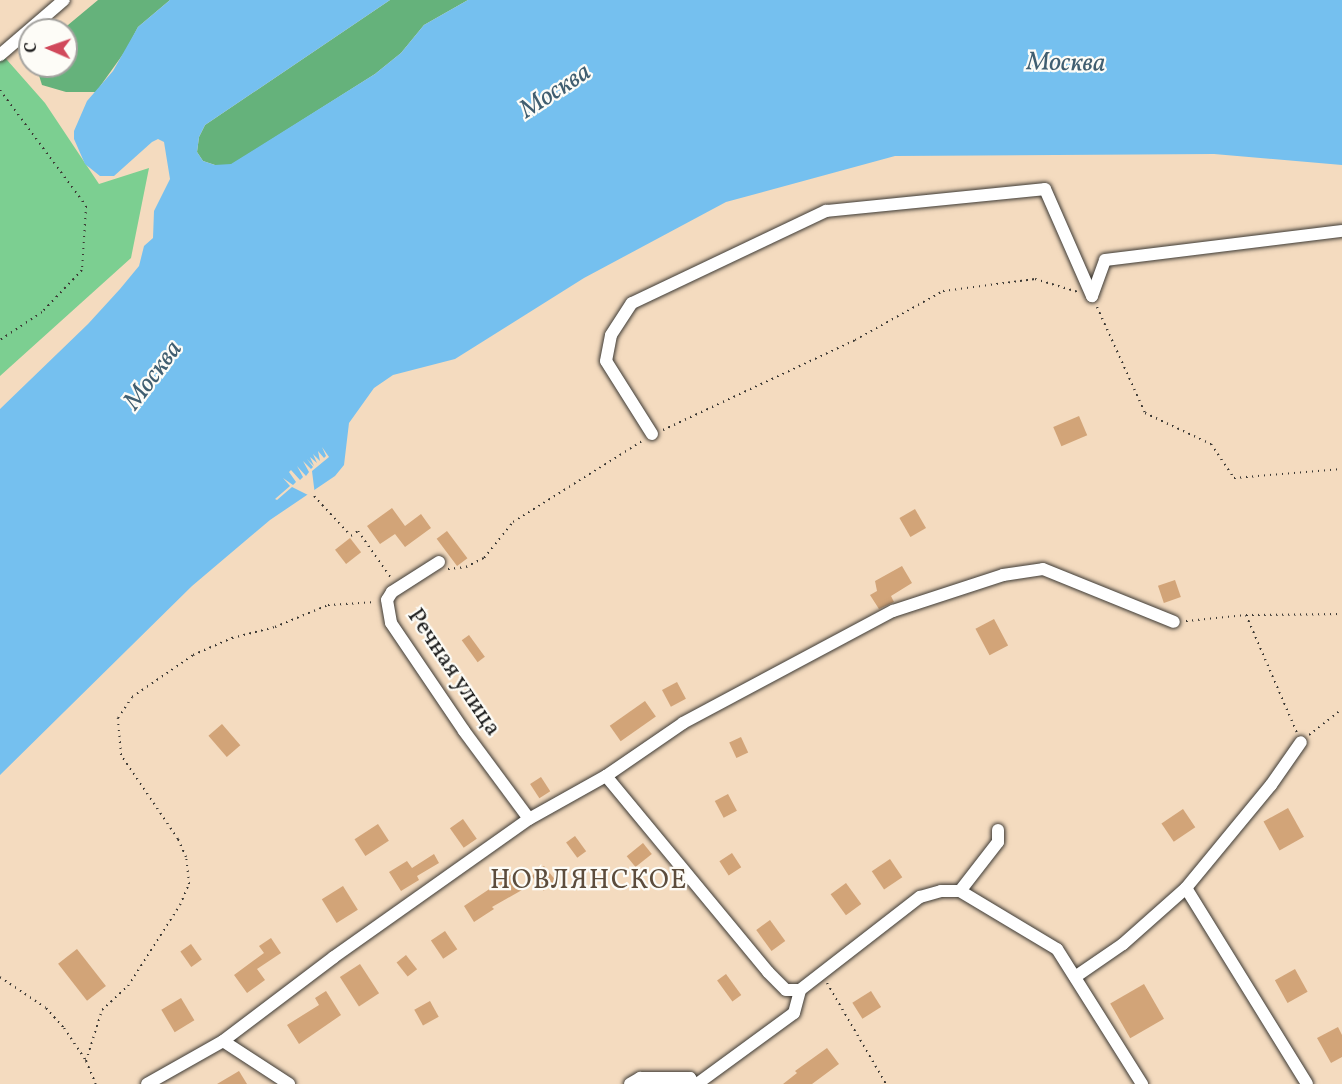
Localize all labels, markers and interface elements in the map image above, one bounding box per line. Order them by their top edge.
north arrow [18,18,78,78]
text: С [21,42,43,53]
water label: Москва [1026,48,1106,80]
water label: Москва [515,57,597,127]
water label: Москва [118,335,190,417]
street label: Речная улица [400,603,506,743]
district label: НОВЛЯНСКОЕ [490,866,688,898]

